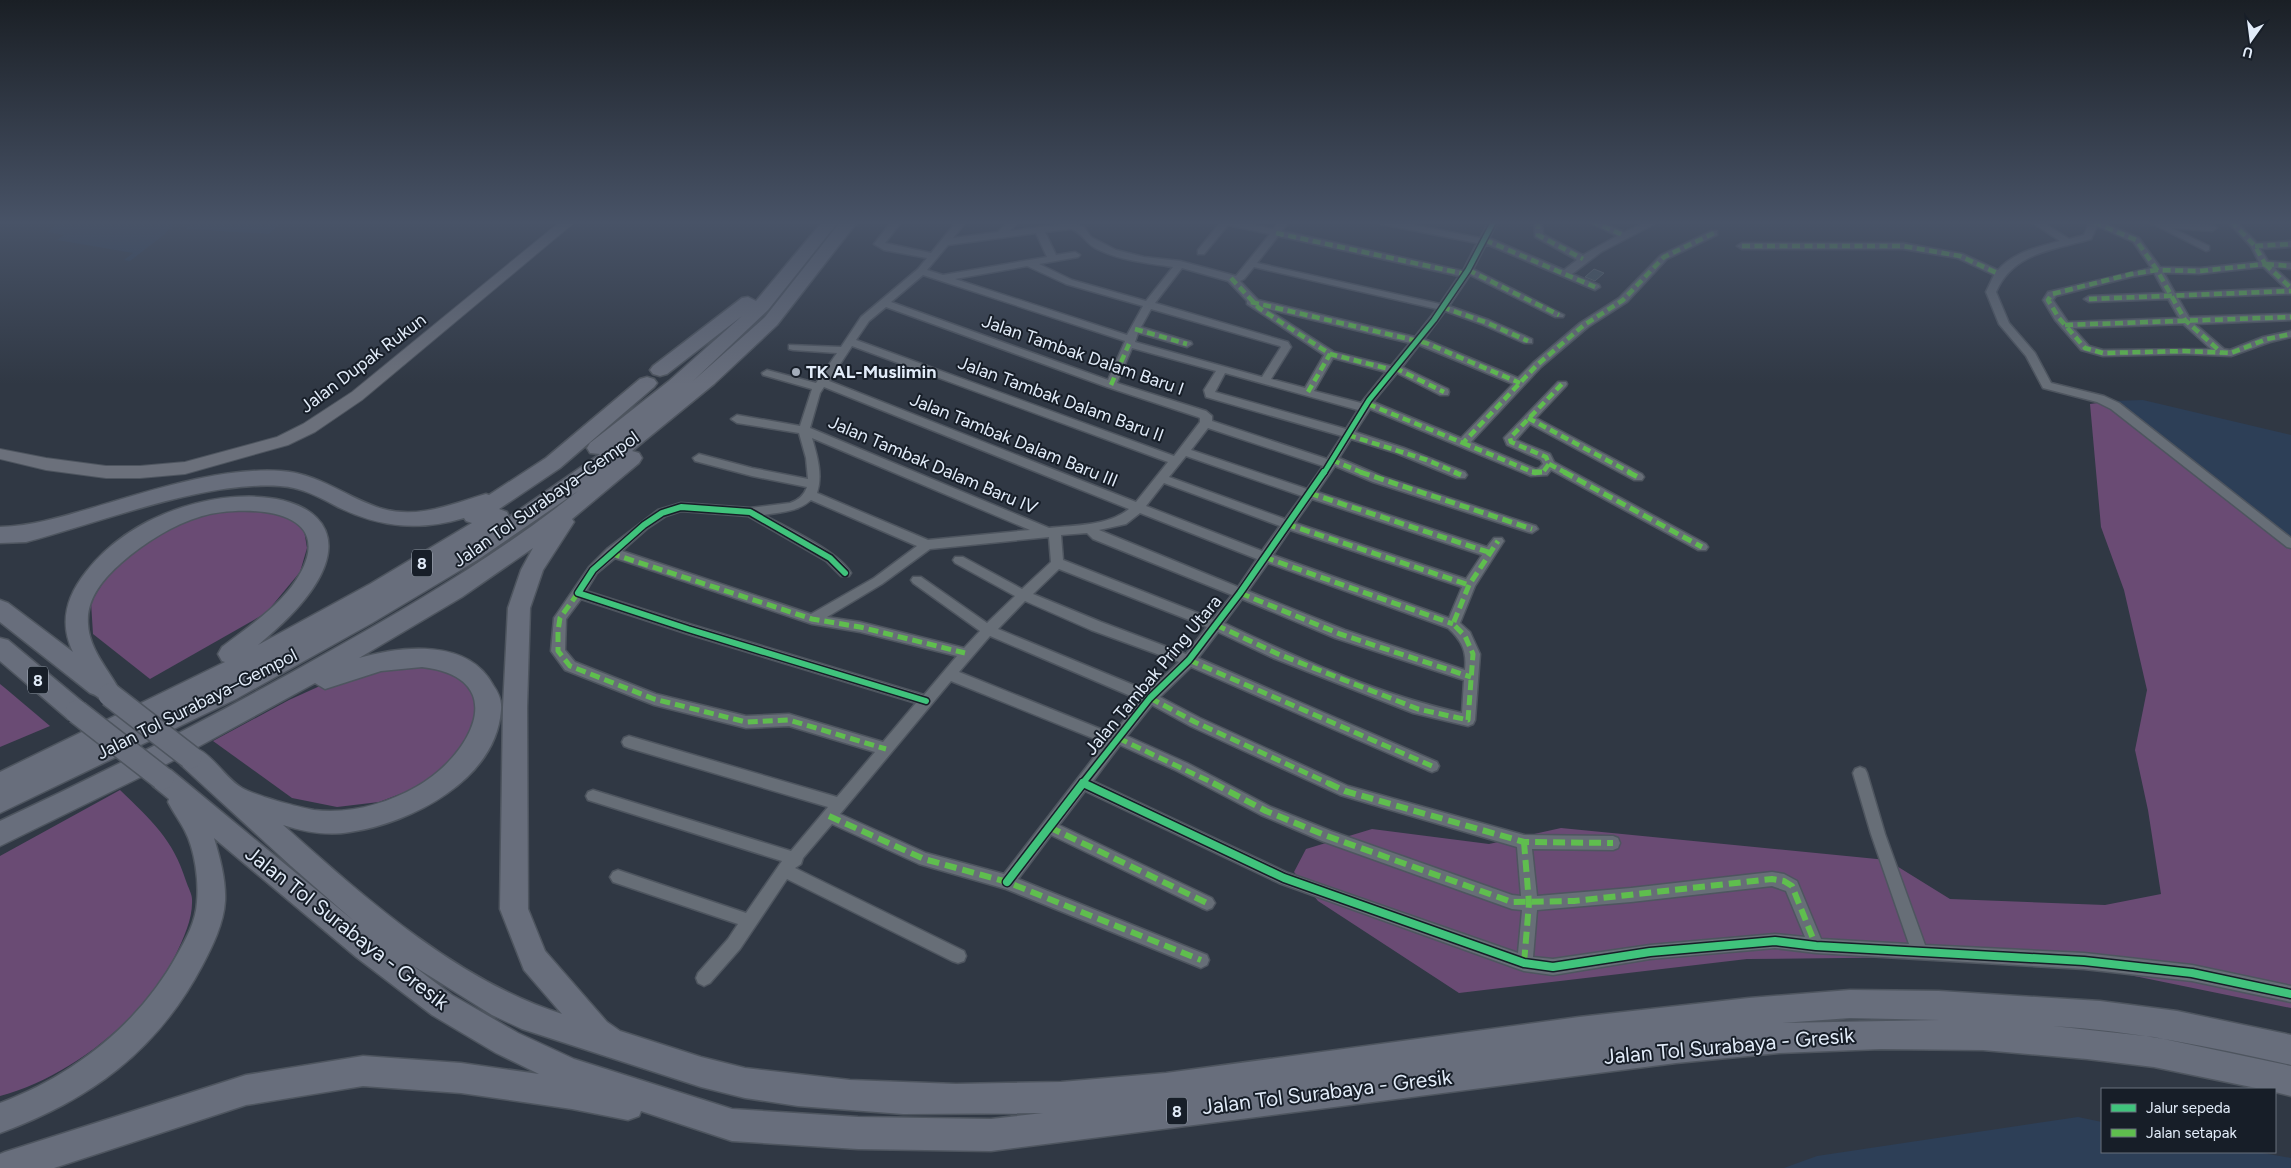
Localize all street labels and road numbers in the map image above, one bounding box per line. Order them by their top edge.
street label: Jalan Dupak Rukun [296,309,430,417]
street label: Jalan Tambak Dalam Baru I [979,310,1187,400]
street label: Jalan Tambak Dalam Baru II [955,352,1167,446]
street label: Jalan Tambak Dalam Baru III [907,388,1121,492]
street label: Jalan Tambak Dalam Baru IV [825,411,1041,519]
street label: Jalan Tol Surabaya–Gempol [449,426,643,572]
road number: 8 [412,550,432,576]
street label: Jalan Tambak Pring Utara [1080,591,1226,759]
street label: Jalan Tol Surabaya–Gempol [93,644,301,764]
road number: 8 [28,666,48,694]
street label: Jalan Tol Surabaya - Gresik [241,840,455,1015]
street label: Jalan Tol Surabaya - Gresik [1603,1022,1856,1069]
street label: Jalan Tol Surabaya - Gresik [1201,1064,1454,1119]
road number: 8 [1167,1098,1187,1124]

